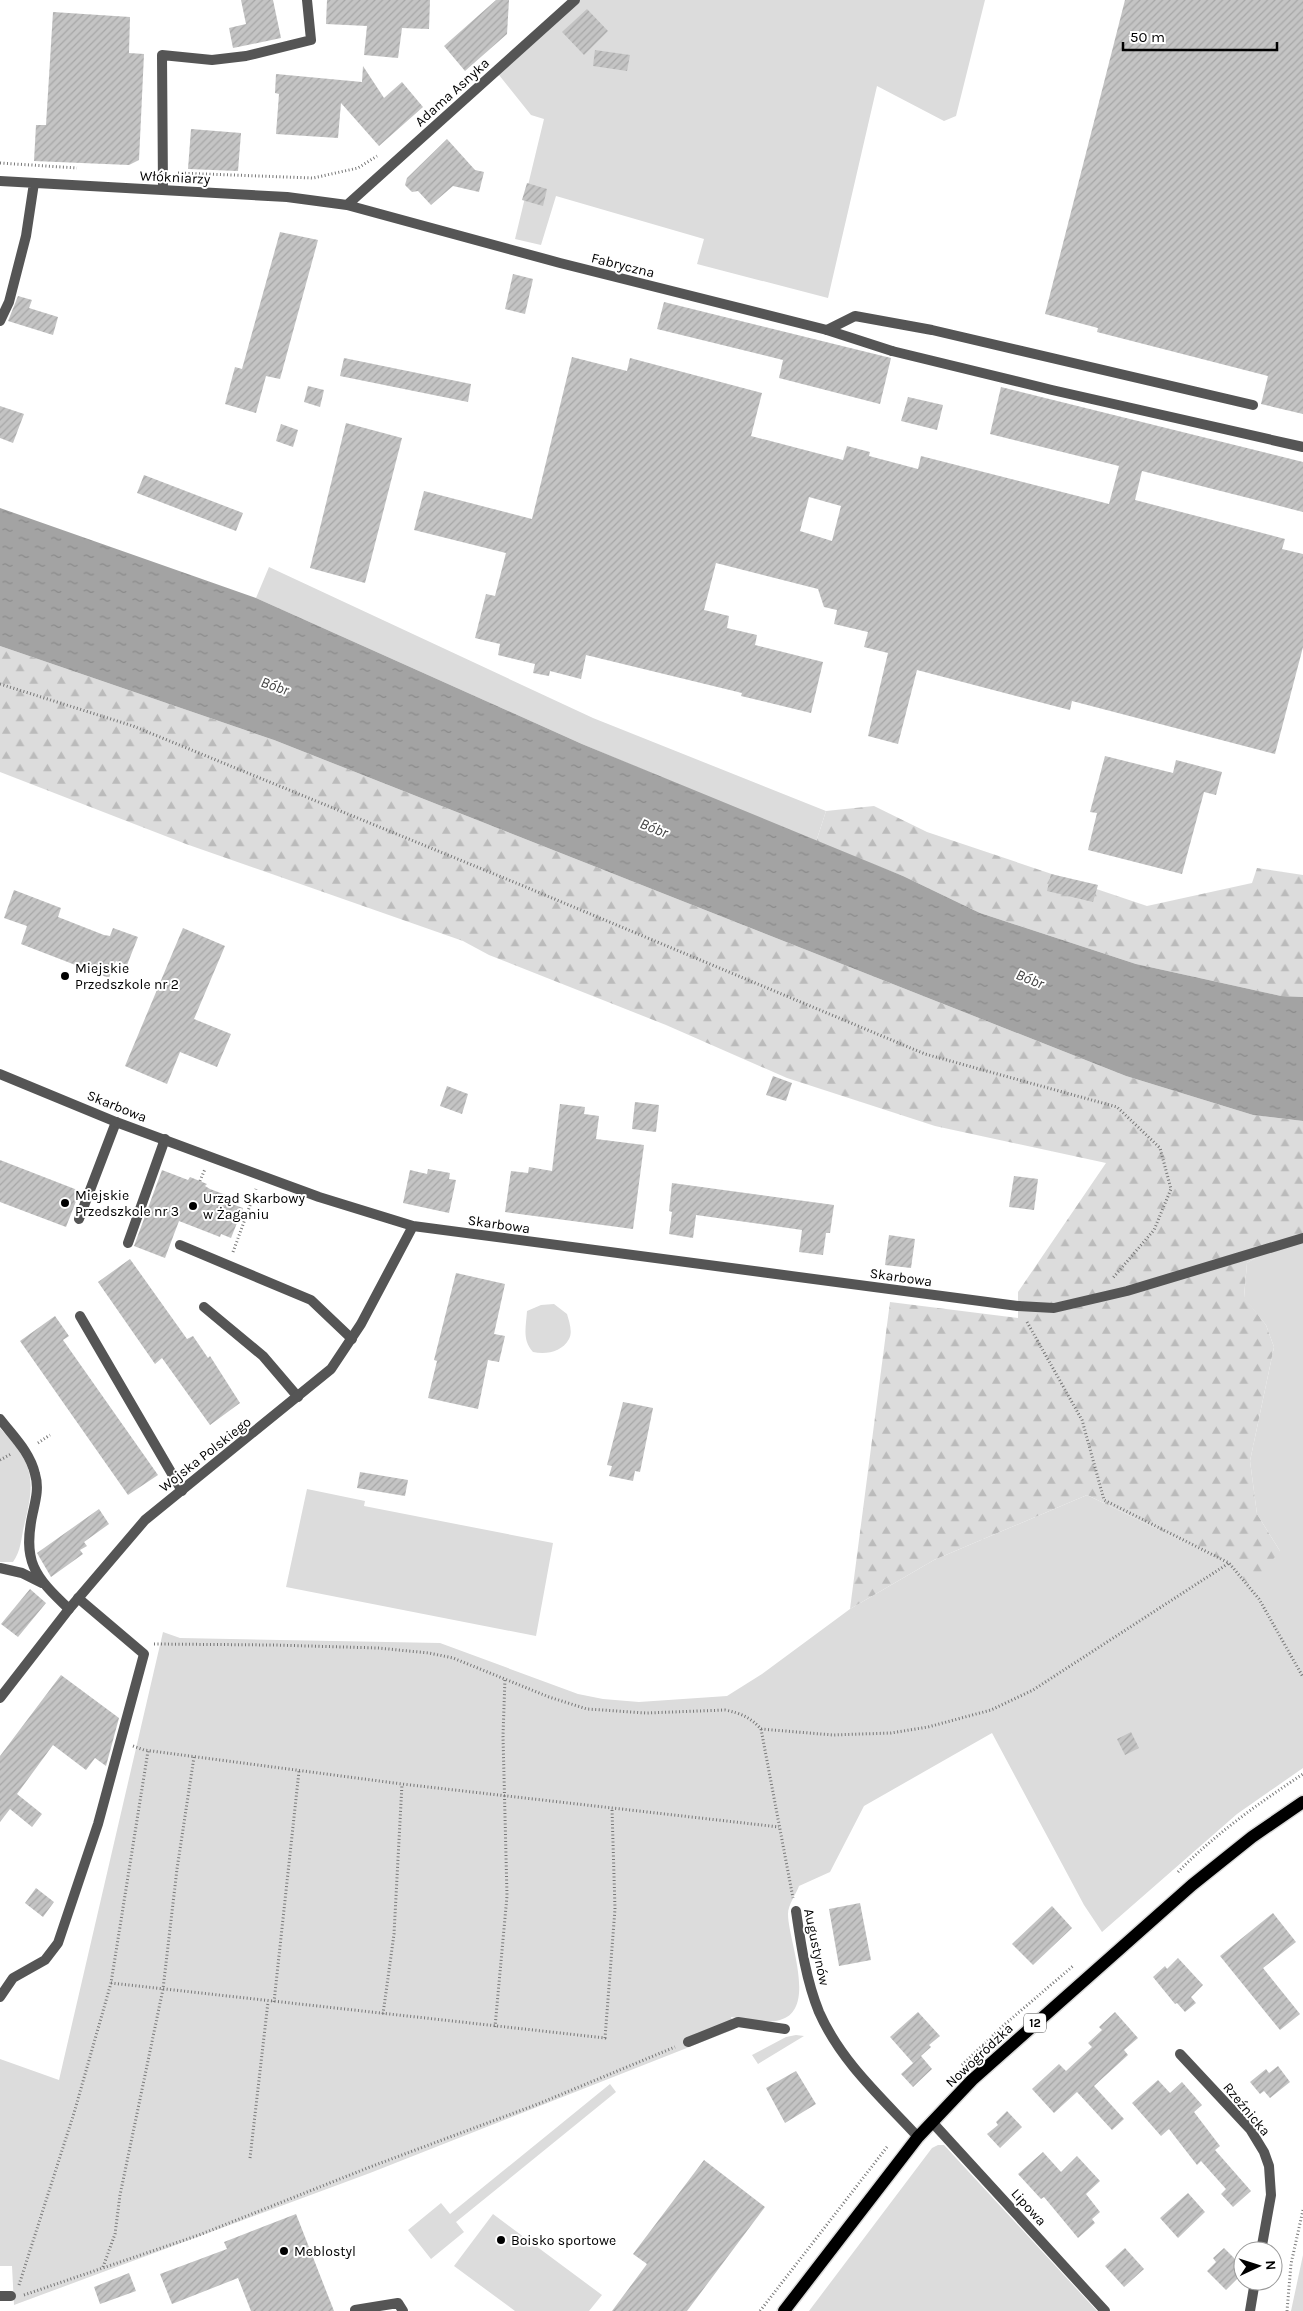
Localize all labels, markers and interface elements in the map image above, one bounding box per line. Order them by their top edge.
scale bar [1123,20,1277,52]
text: 50 m [1130,28,1165,46]
street label: Adama Asnyka [412,55,493,130]
street label: Włókniarzy [139,167,211,188]
street label: Fabryczna [589,249,656,282]
water label: Bóbr [258,673,292,699]
water label: Bóbr [637,814,672,842]
place label: Miejskie Przedszkole nr 2 [75,960,179,993]
water label: Bóbr [1013,965,1048,993]
marker: Miejskie Przedszkole nr 2 [59,970,71,982]
street label: Skarbowa [84,1087,149,1126]
place label: Miejskie Przedszkole nr 3 [75,1187,179,1220]
place label: Urząd Skarbowy w Żaganiu [203,1190,305,1223]
marker: Miejskie Przedszkole nr 3 [59,1197,71,1209]
marker: Urząd Skarbowy w Żaganiu [187,1200,199,1212]
street label: Skarbowa [467,1212,531,1237]
street label: Skarbowa [869,1265,933,1290]
street label: Wojska Polskiego [156,1413,255,1496]
street label: Augustynów [800,1907,833,1987]
road number: 12 [1024,2014,1046,2032]
street label: Nowogródzka [942,2020,1017,2091]
street label: Rzeźnicka [1219,2079,1274,2139]
street label: Lipowa [1007,2185,1050,2230]
place label: Boisko sportowe [511,2232,616,2249]
marker: Boisko sportowe [495,2234,507,2246]
north arrow [1233,2241,1283,2291]
place label: Meblostyl [294,2243,356,2260]
marker: Meblostyl [278,2245,290,2257]
text: N [1262,2260,1279,2271]

